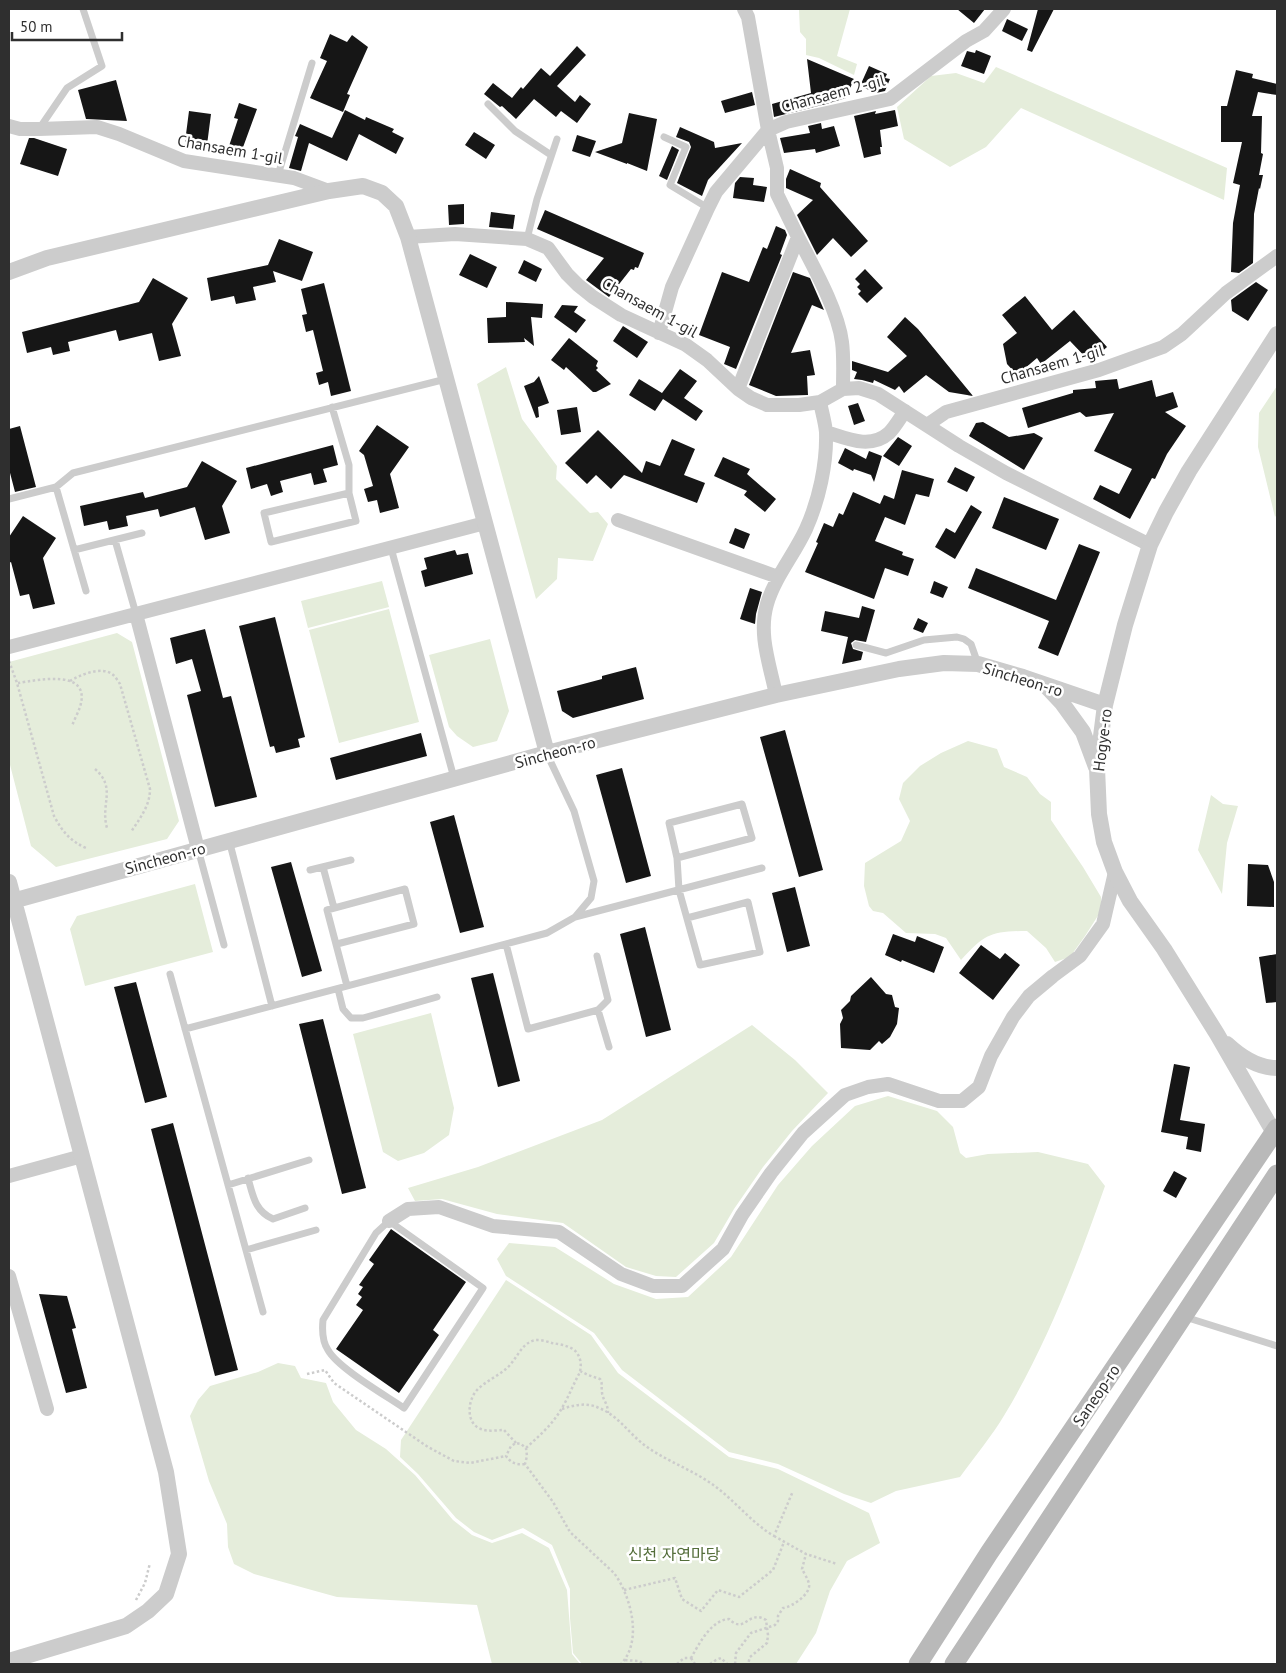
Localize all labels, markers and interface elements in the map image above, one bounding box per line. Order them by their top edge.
scale bar [12,10,122,42]
text: 50 m [20,17,53,36]
street label: Chansaem 2-gil [779,69,887,116]
street label: Chansaem 1-gil [176,130,285,168]
street label: Chansaem 1-gil [598,272,702,342]
street label: Chansaem 1-gil [998,340,1106,388]
street label: Sincheon-ro [981,657,1065,701]
street label: Hogye-ro [1088,707,1116,773]
street label: Sincheon-ro [513,732,597,772]
street label: Sincheon-ro [123,838,207,878]
street label: Saneop-ro [1068,1360,1124,1430]
park label: 신천 자연마당 [628,1544,721,1564]

